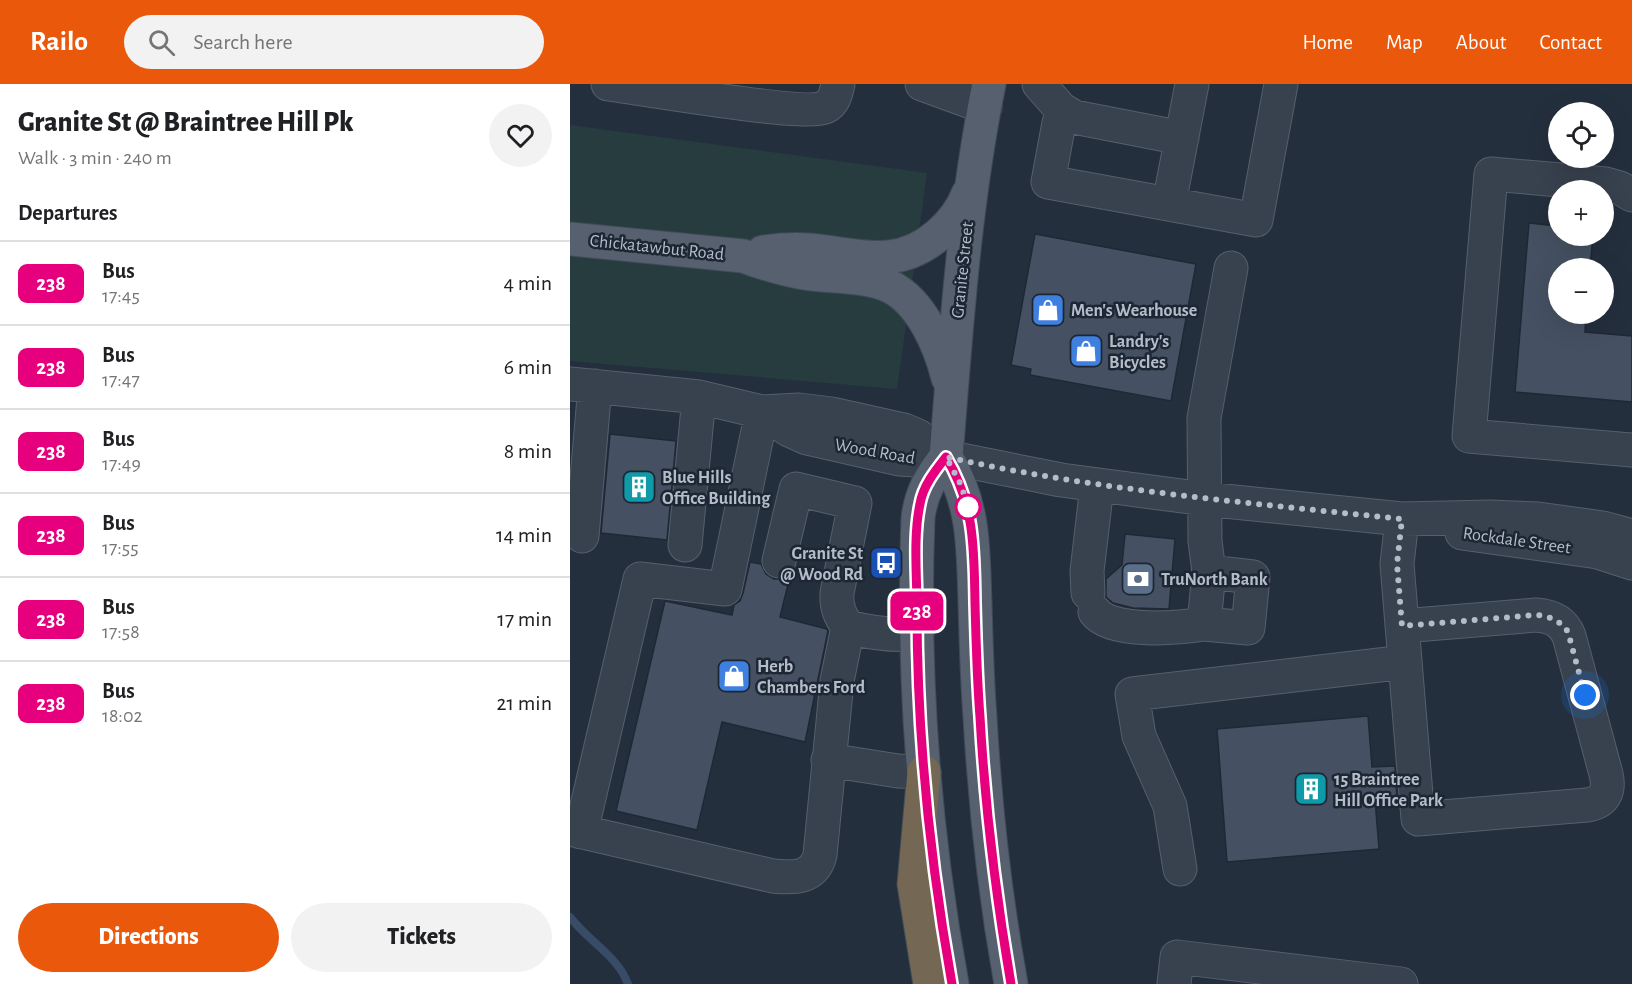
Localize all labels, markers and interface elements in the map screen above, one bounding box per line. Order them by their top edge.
search box [124,15,544,69]
icon: search [145,26,178,59]
text: Railo [30,28,88,56]
text: Search here [193,31,293,53]
text: Home [1302,32,1353,53]
text: Map [1386,32,1423,53]
text: About [1456,32,1506,53]
text: Contact [1539,32,1602,53]
map controls [1548,102,1614,324]
button: locate [1548,102,1614,168]
button: heart [489,104,552,167]
text: Granite St @ Braintree Hill Pk [18,109,353,137]
text: Walk · 3 min · 240 m [18,148,172,168]
button: + [1548,180,1614,246]
text: Departures [18,202,118,224]
street label: Granite Street [949,221,977,319]
street label: Chickatawbut Road [589,232,725,264]
button: − [1548,258,1614,324]
text: Bus [102,260,135,282]
text: 4 min [504,272,552,294]
text: 238 [36,273,66,294]
text: 17:45 [102,286,140,306]
shop icon: Men's Wearhouse [1030,292,1066,328]
place label: Men's Wearhouse [1071,302,1197,320]
shop icon: Landry's Bicycles [1068,333,1104,369]
place label: Landry's Bicycles [1109,333,1169,372]
text: Bus [102,344,135,366]
text: 6 min [504,356,552,378]
text: 238 [36,357,66,378]
text: 17:47 [102,370,140,390]
text: Bus [102,428,135,450]
street label: Wood Road [833,436,916,468]
text: 8 min [504,440,552,462]
text: 238 [36,441,66,462]
text: 17:49 [102,454,141,474]
building icon: Blue Hills Office Building [621,469,657,505]
place label: Blue Hills Office Building [662,469,771,508]
unlabelled marker [955,494,981,520]
text: Bus [102,512,135,534]
text: 14 min [496,524,552,546]
text: 238 [36,525,66,546]
street label: Rockdale Street [1462,525,1572,558]
text: 17:55 [102,538,139,558]
place label: Granite St @ Wood Rd [780,545,864,584]
bus stop icon: Granite St @ Wood Rd [868,545,904,581]
bank icon: TruNorth Bank [1120,561,1156,597]
place label: TruNorth Bank [1161,571,1268,589]
line badge: 238 [882,592,952,630]
text: Bus [102,596,135,618]
text: 238 [902,601,932,622]
text: 17 min [497,608,552,630]
text: 238 [36,609,66,630]
text: 17:58 [102,622,140,642]
shop icon: Herb Chambers Ford [716,658,752,694]
place label: Herb Chambers Ford [757,658,866,697]
text: Bus [102,680,135,702]
your location [1570,680,1600,710]
text: 21 min [497,692,552,714]
text: 238 [36,693,66,714]
text: 18:02 [102,706,143,726]
building icon: 15 Braintree Hill Office Park [1293,771,1329,807]
place label: 15 Braintree Hill Office Park [1334,771,1443,810]
button: Directions [18,903,279,972]
button: Tickets [291,903,552,972]

